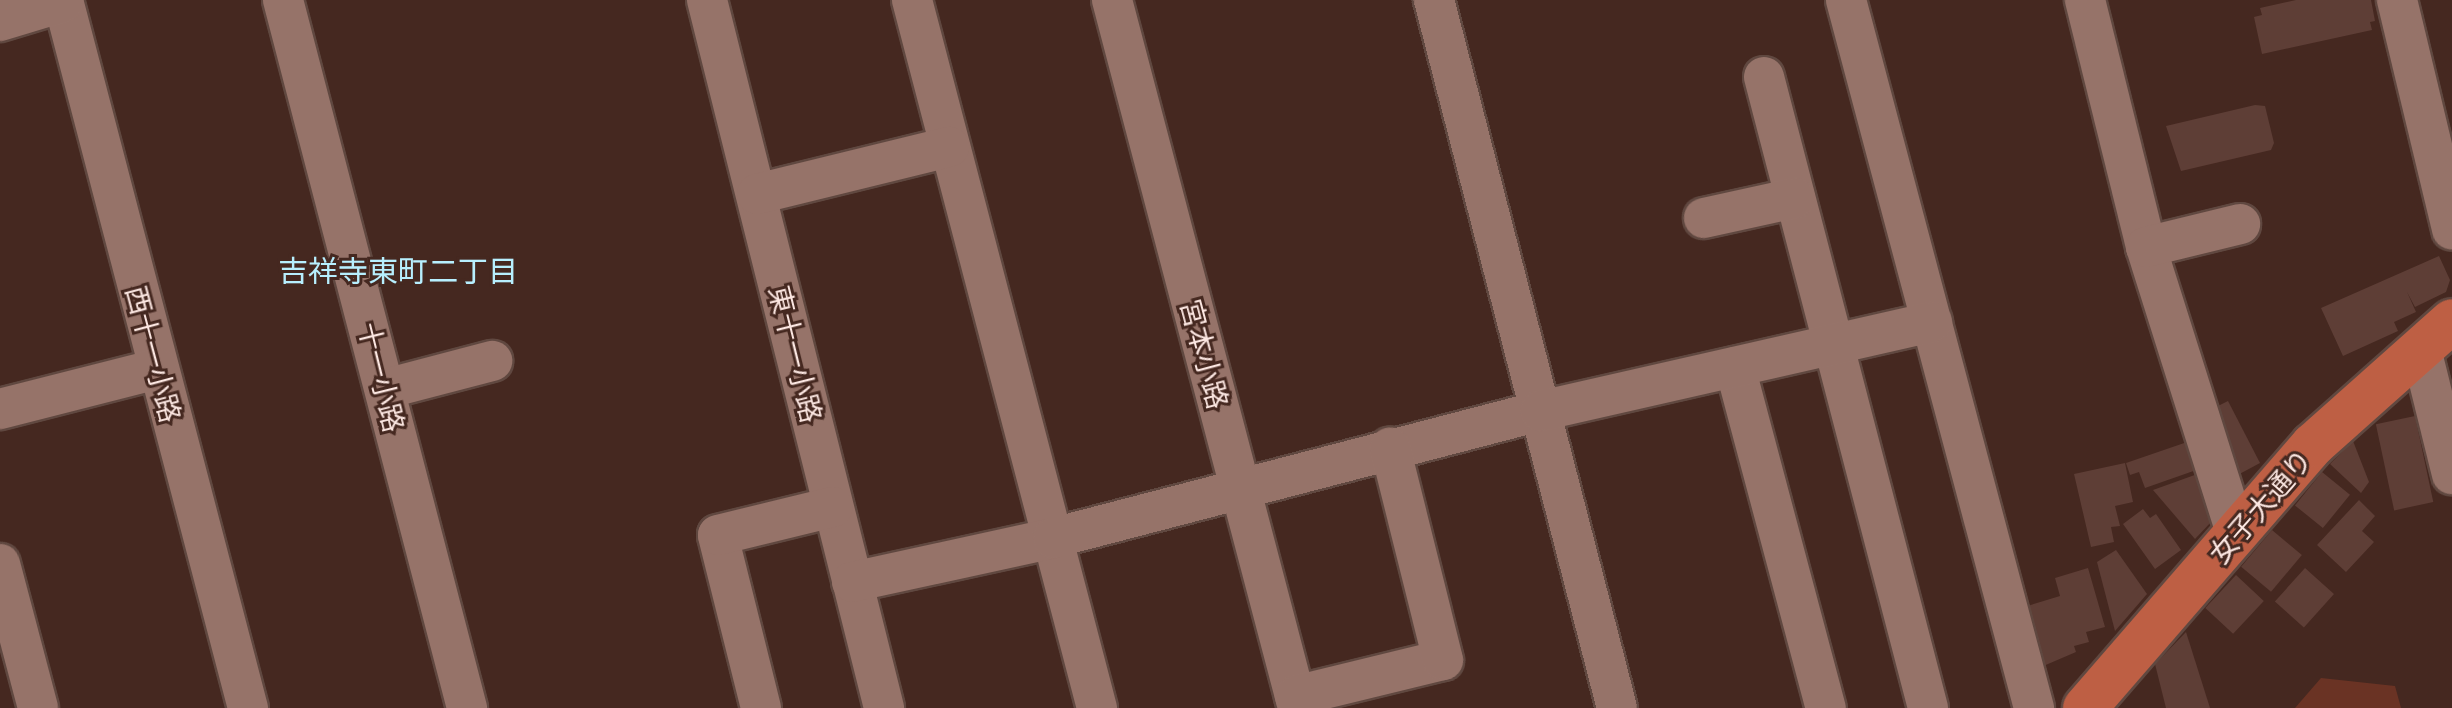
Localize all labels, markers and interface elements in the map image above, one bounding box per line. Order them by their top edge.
district label: 吉祥寺東町二丁目 [278,253,518,289]
street label: 西十一小路 [120,282,188,426]
street label: 東十一小路 [763,282,829,426]
street label: 宮本小路 [1174,296,1236,412]
street label: 十一小路 [352,319,412,435]
street label: 女子大通り [2201,442,2319,570]

